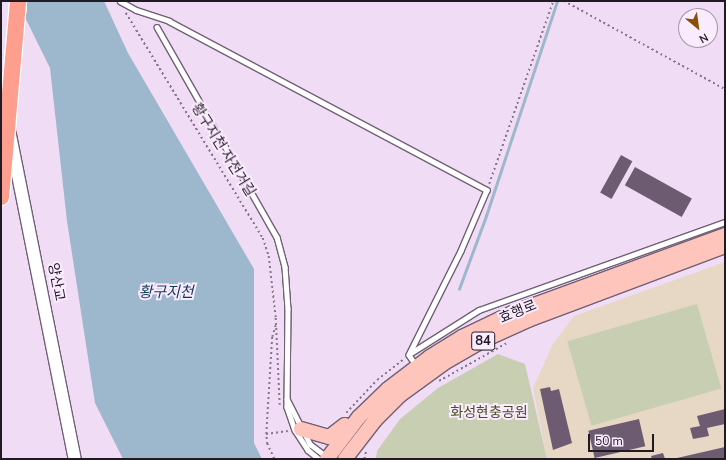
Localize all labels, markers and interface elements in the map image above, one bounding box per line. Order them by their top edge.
north arrow [678,8,718,48]
text: N [696,29,711,47]
street label: 황구지천 자전거길 [188,100,258,200]
street label: 양산교 [44,261,68,303]
water label: 황구지천 [138,284,194,302]
street label: 효행로 [497,297,539,327]
road number: 84 [471,330,495,352]
park label: 화성현충공원 [450,405,528,421]
scale bar [590,426,656,452]
text: 50 m [595,433,623,449]

